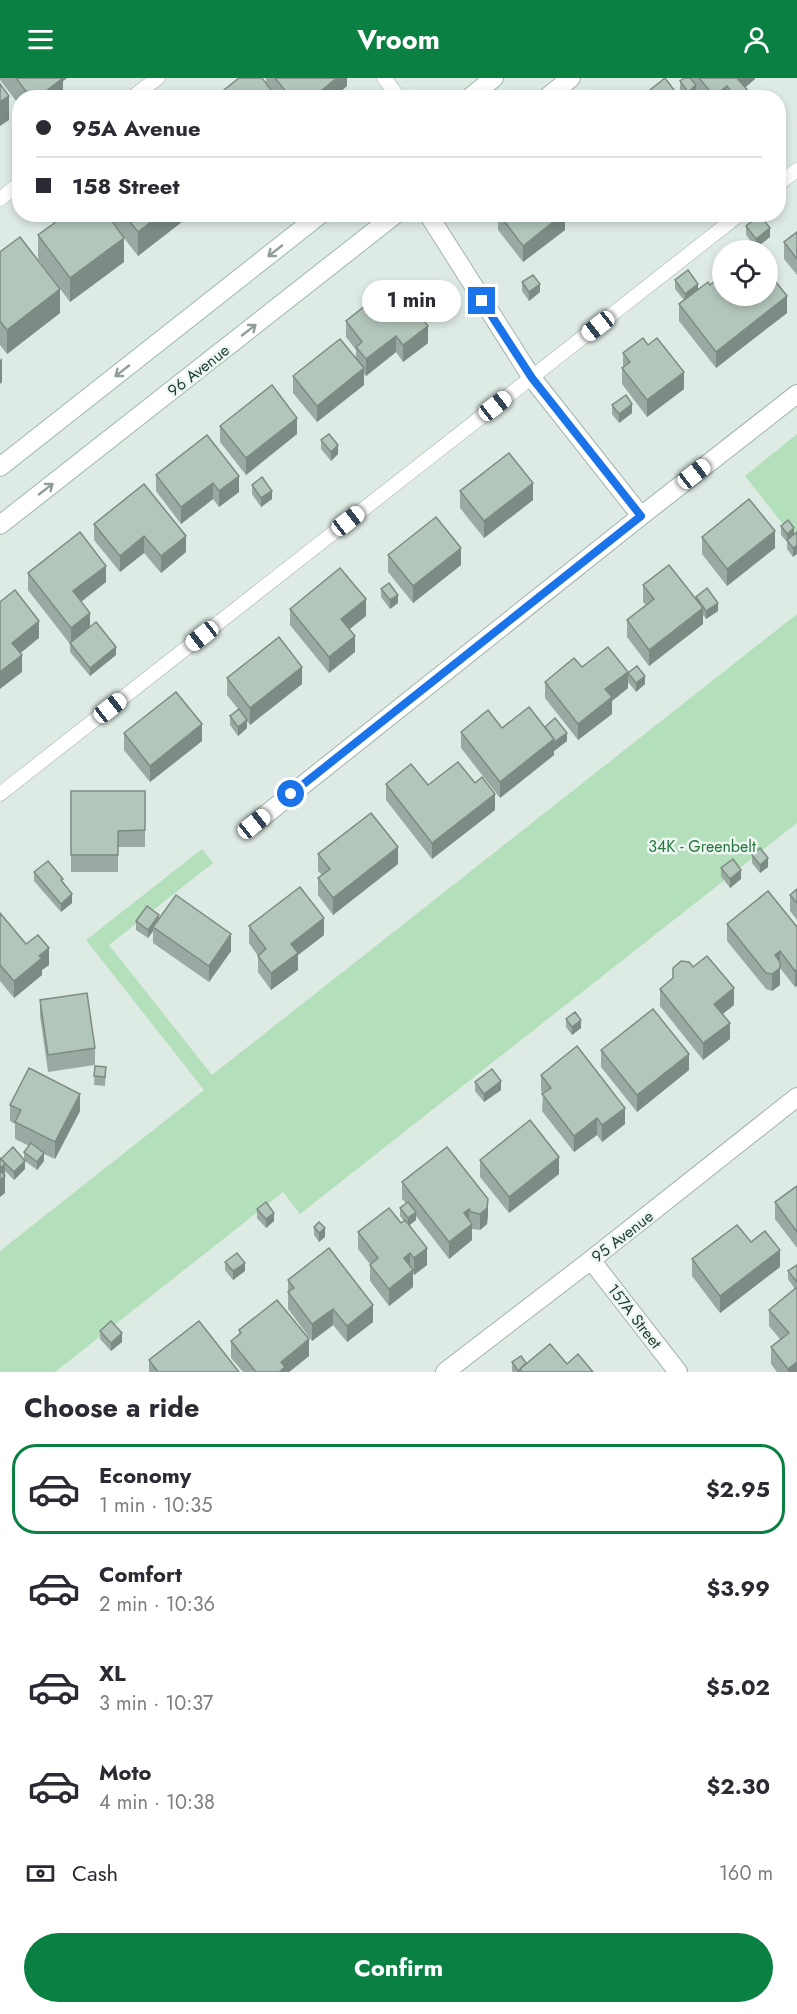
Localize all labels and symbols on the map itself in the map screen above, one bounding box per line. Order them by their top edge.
one-way arrow [267,244,283,257]
callout: 1 min [362,280,461,322]
route end [468,287,495,314]
car [578,308,618,344]
one-way arrow [241,323,257,336]
street label: 96 Avenue [162,339,234,402]
one-way arrow [114,365,130,378]
car [475,388,515,424]
car [674,456,714,492]
one-way arrow [38,482,54,495]
car [328,503,368,539]
car [182,618,222,654]
car [90,690,130,726]
route start [277,780,304,807]
car [234,806,274,842]
park label: 34K - Greenbelt [648,835,756,858]
street label: 95 Avenue [587,1205,658,1268]
street label: 157A Street [602,1279,667,1354]

